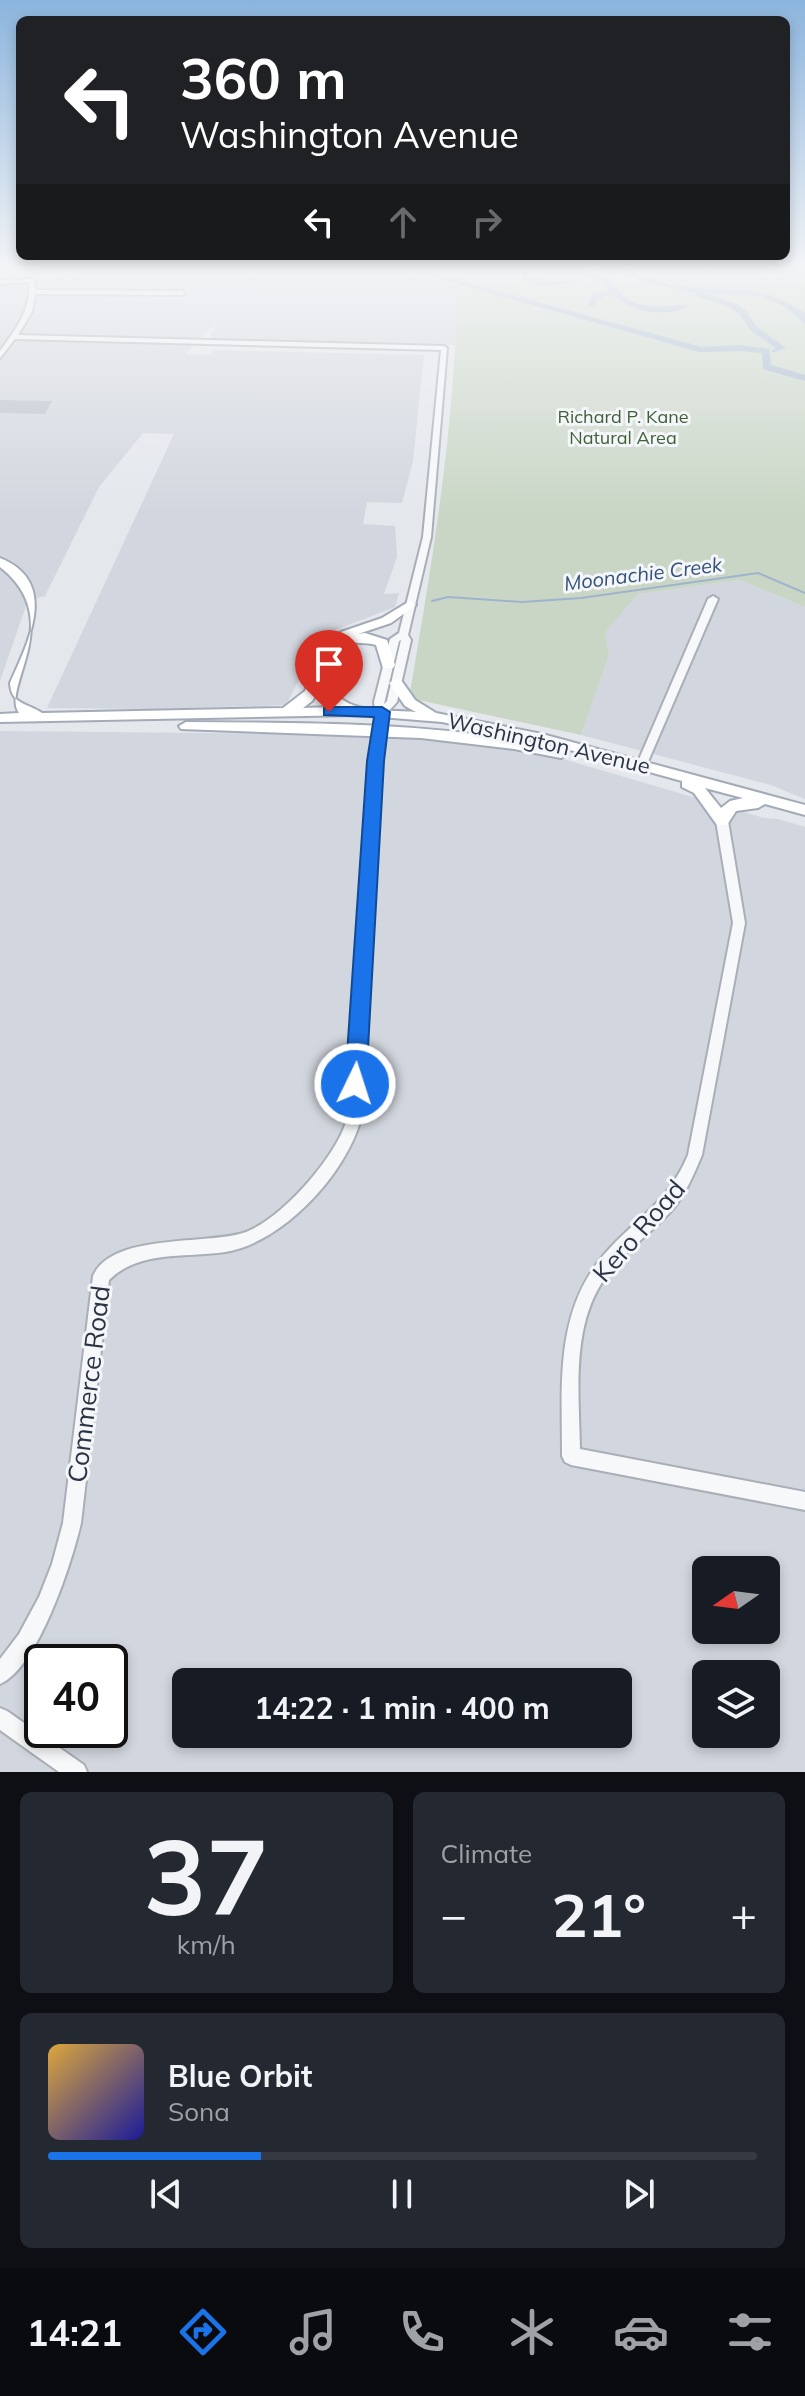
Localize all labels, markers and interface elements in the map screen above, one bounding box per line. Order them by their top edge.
text: 360 m [180,43,347,113]
icon: left [48,48,152,152]
text: Washington Avenue [180,112,519,157]
icon: left [297,200,341,244]
icon: ahead [381,200,425,244]
icon: right [465,200,509,244]
park label: Richard P. Kane Natural Area [557,405,689,449]
water label: Moonachie Creek [562,551,724,596]
pin [295,630,363,712]
icon: arrive [307,642,351,686]
street label: Washington Avenue [445,706,653,780]
position arrow [313,1042,397,1126]
street label: Kero Road [585,1173,692,1289]
street label: Commerce Road [60,1284,117,1484]
north arrow [692,1556,780,1644]
map controls [692,1556,780,1748]
speed limit sign: 40 [24,1644,128,1748]
button: layers [692,1660,780,1748]
text: 14:22 · 1 min · 400 m [254,1689,550,1727]
text: 37 [144,1810,269,1941]
text: Climate [441,1837,532,1870]
text: 21° [551,1877,646,1952]
text: − [441,1887,467,1942]
text: + [731,1887,757,1942]
text: km/h [177,1928,236,1961]
text: Blue Orbit [168,2057,312,2095]
text: Sona [168,2095,230,2128]
icon: previous [144,2172,188,2216]
icon: pause [380,2172,424,2216]
icon: next [617,2172,661,2216]
icon: directions [175,2304,231,2360]
icon: music [285,2304,341,2360]
icon: phone [394,2304,450,2360]
icon: climate [504,2304,560,2360]
icon: car [613,2304,669,2360]
icon: filters [722,2304,778,2360]
text: 14:21 [27,2310,122,2355]

